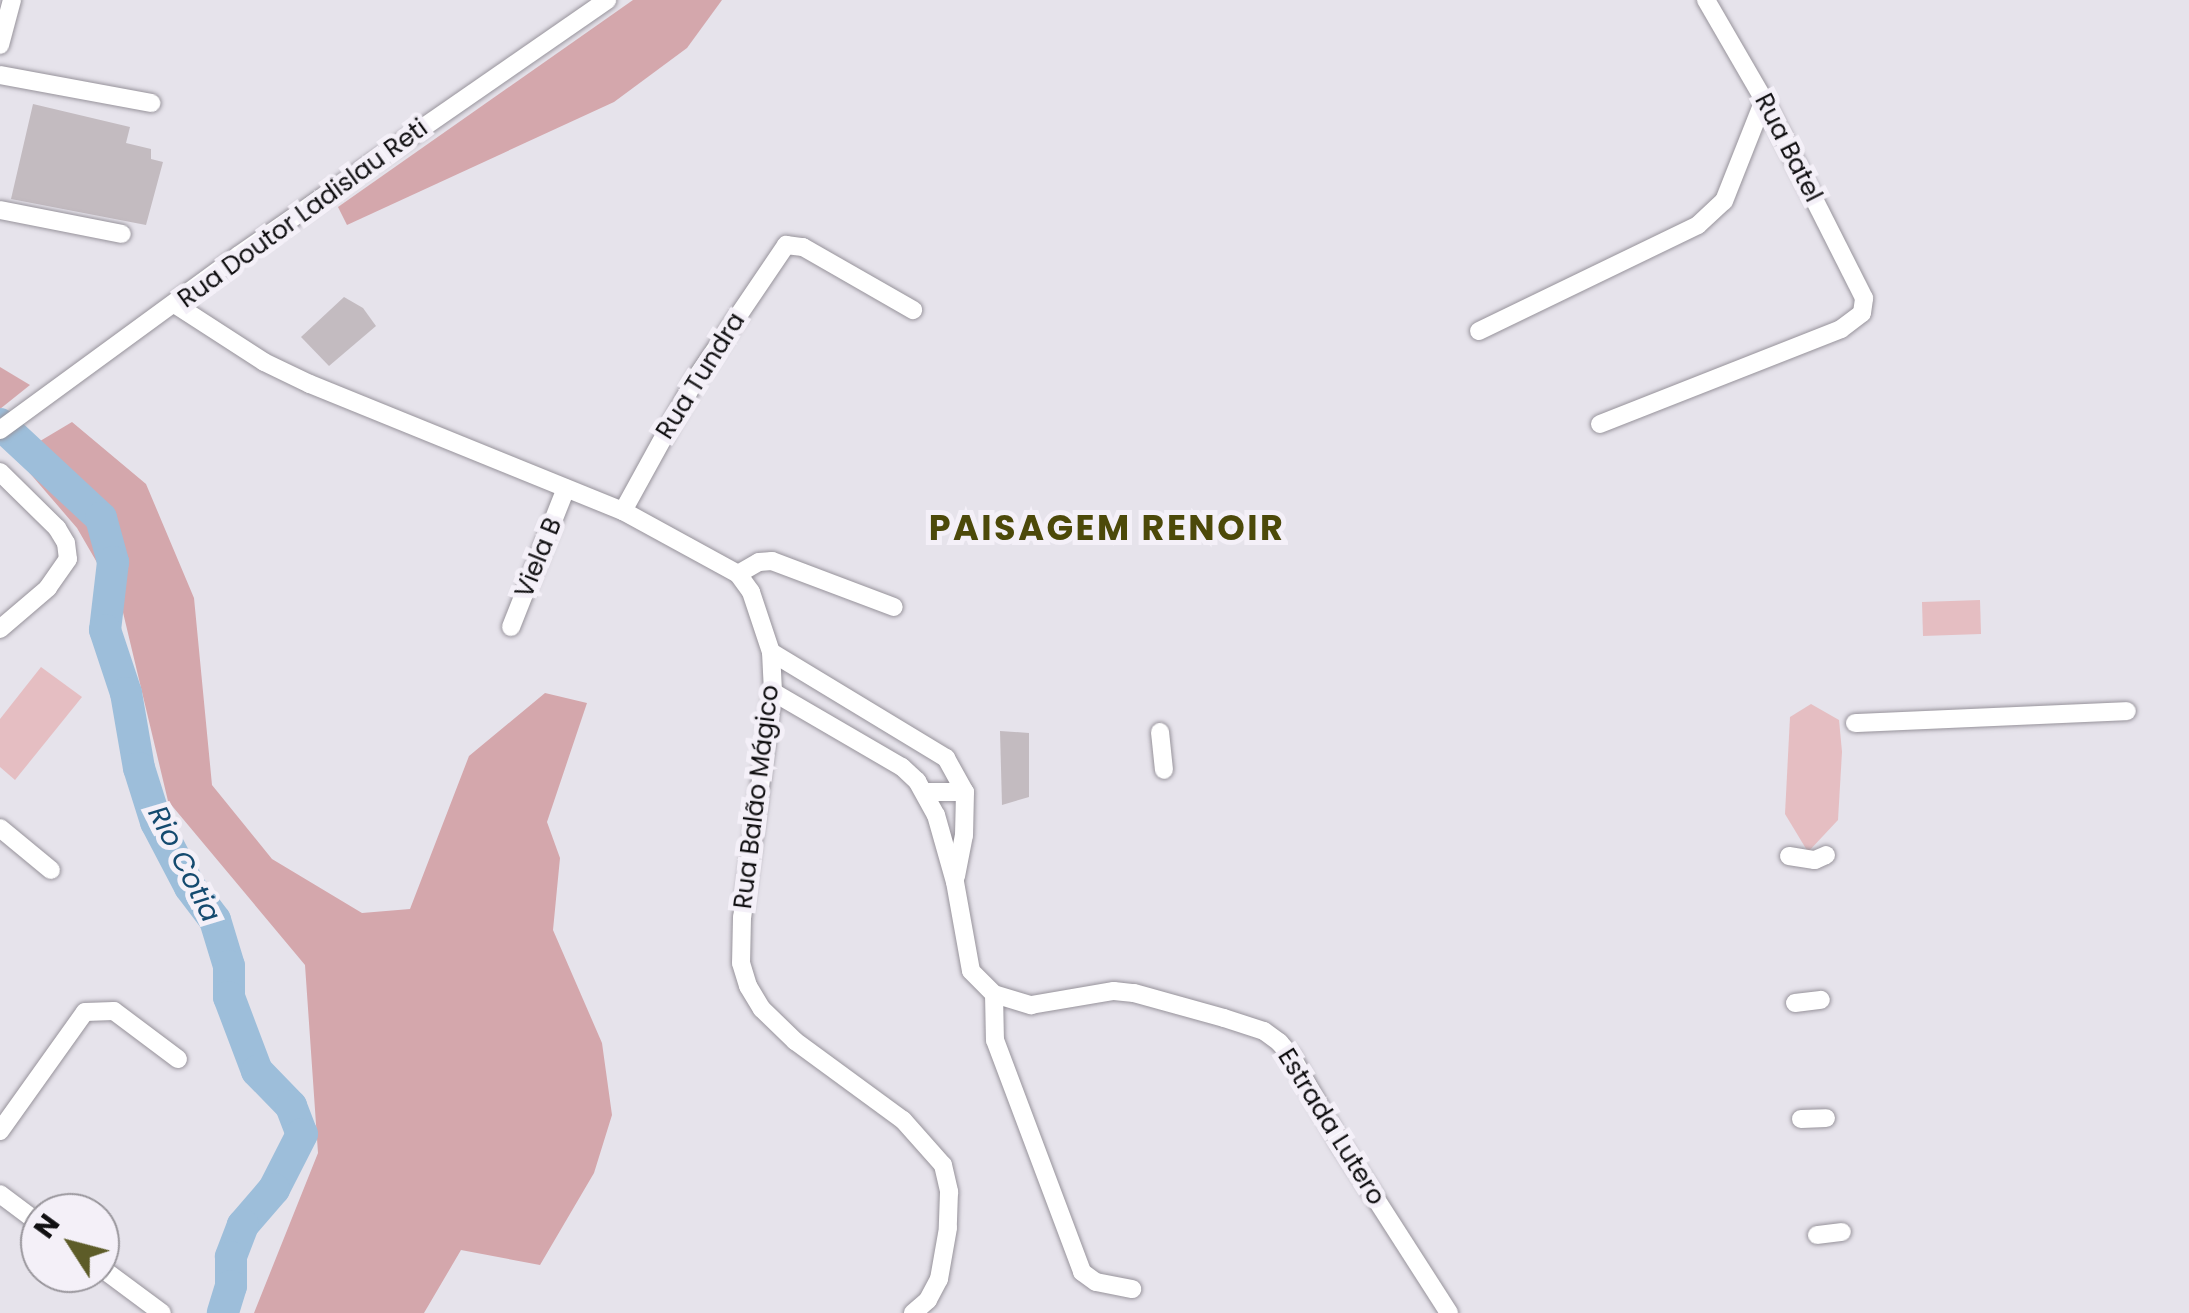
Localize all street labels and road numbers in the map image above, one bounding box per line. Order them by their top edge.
street label: Rua Batel [1748,89,1828,207]
street label: Rua Doutor Ladislau Reti [172,113,434,315]
street label: Rua Tundra [650,307,752,445]
street label: Viela B [509,514,569,602]
street label: Rua Balão Mágico [728,683,786,911]
street label: Estrada Lutero [1271,1043,1391,1211]

